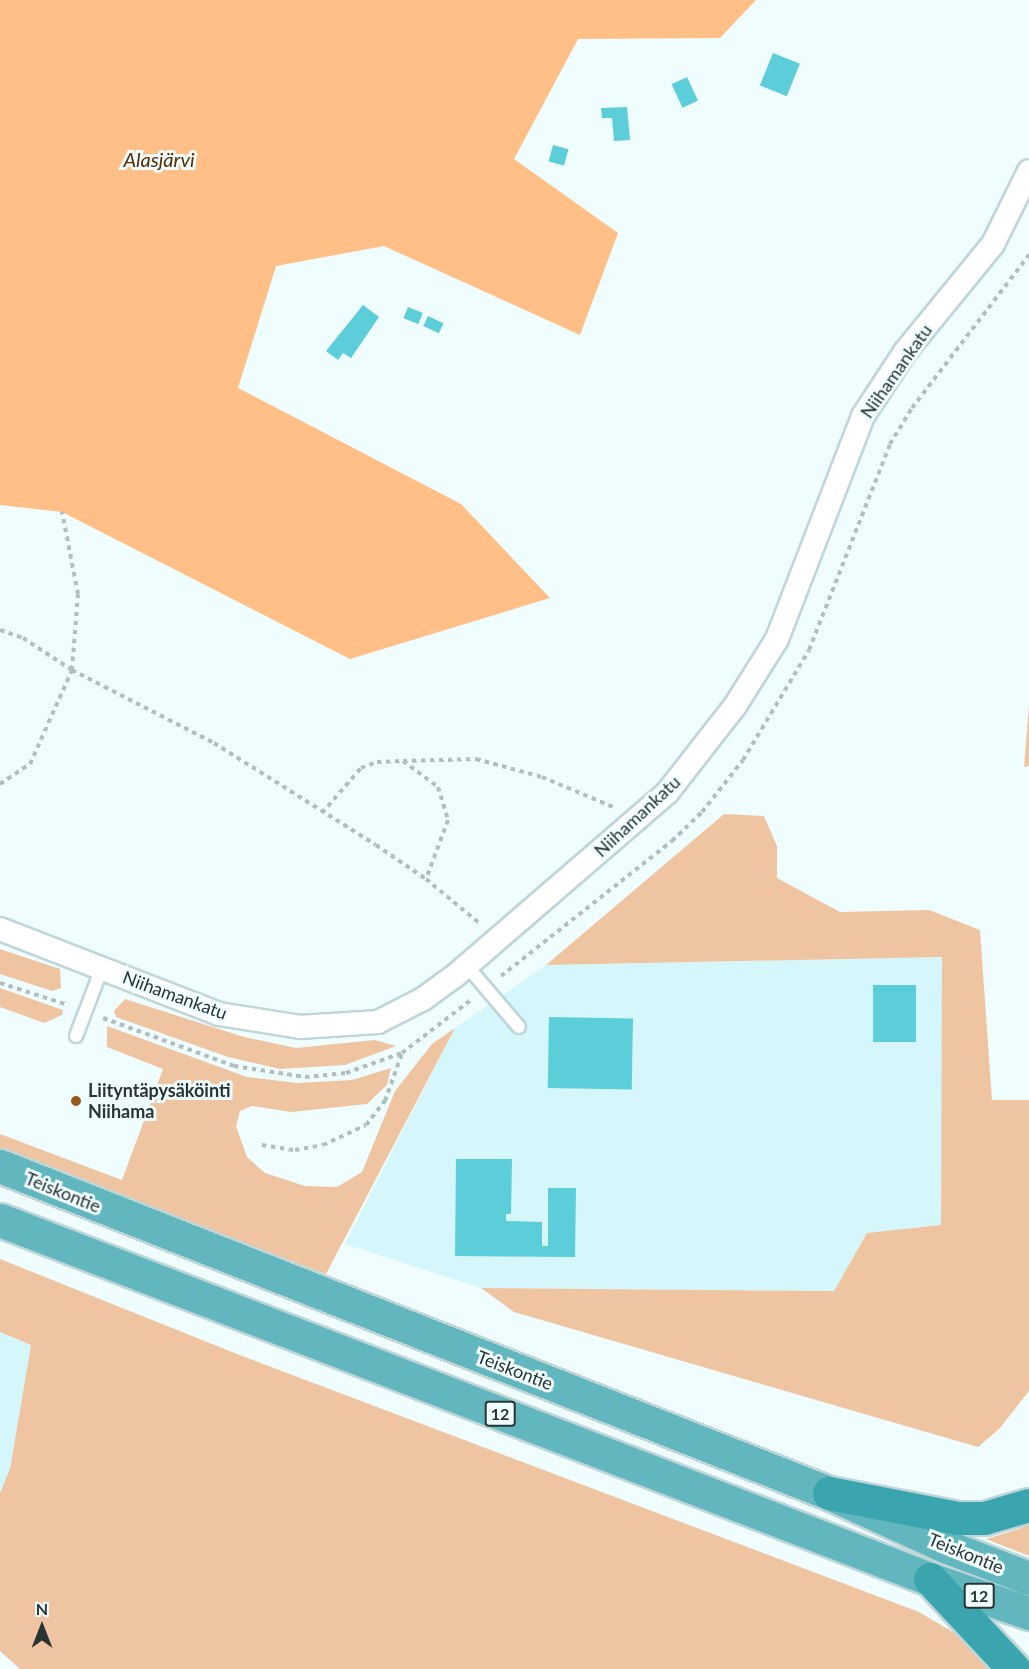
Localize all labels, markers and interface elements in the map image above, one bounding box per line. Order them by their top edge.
water label: Alasjärvi [123,147,195,171]
street label: Niihamankatu [856,320,936,422]
street label: Niihamankatu [590,771,684,861]
street label: Niihamankatu [120,966,230,1024]
place label: Liityntäpysäköinti Niihama [88,1080,231,1122]
marker: Liityntäpysäköinti Niihama [69,1094,83,1108]
street label: Teiskontie [22,1167,104,1217]
street label: Teiskontie [474,1346,556,1394]
road number: 12 [484,1401,516,1427]
street label: Teiskontie [925,1528,1007,1578]
road number: 12 [962,1583,996,1609]
north arrow [12,1597,72,1657]
text: N [36,1599,48,1618]

